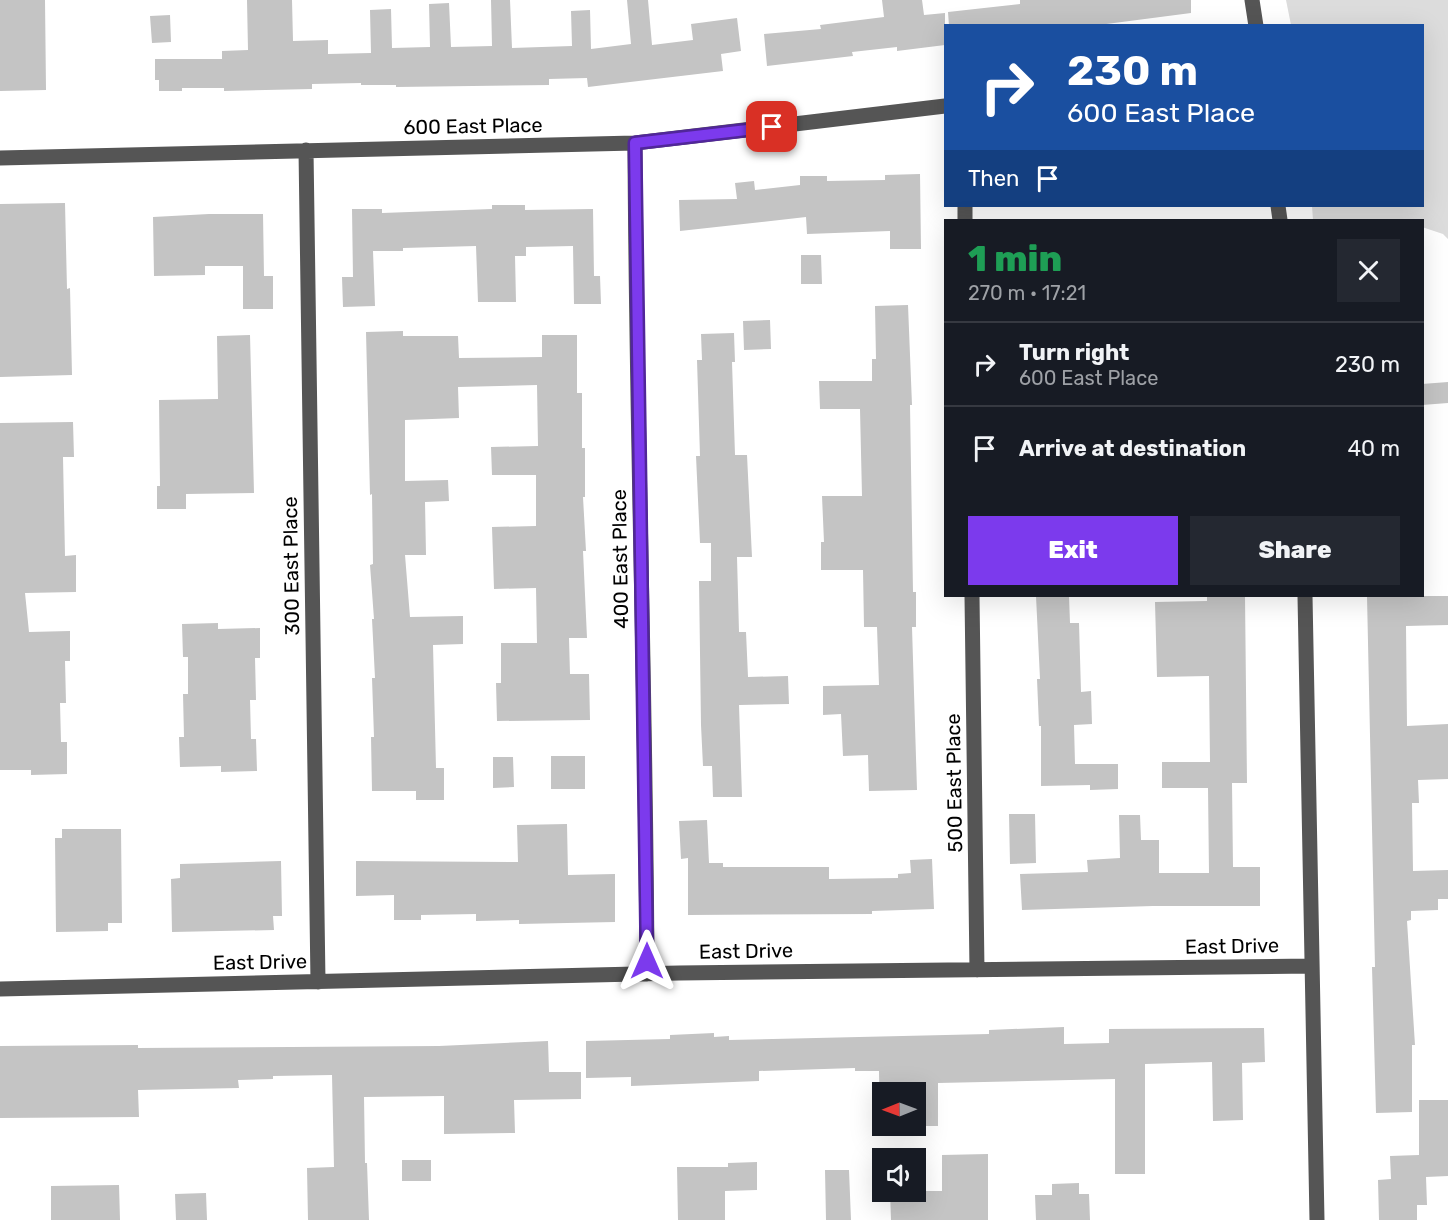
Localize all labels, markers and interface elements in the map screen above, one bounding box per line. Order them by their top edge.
text: 230 m [1067,46,1198,96]
icon: right [968,48,1046,126]
text: 600 East Place [1067,97,1255,129]
pin [746,101,797,152]
icon: arrive [755,110,788,143]
street label: 600 East Place [403,113,543,139]
icon: arrive [1031,162,1064,195]
text: Then [968,165,1019,192]
text: 1 min [968,237,1062,280]
button: close [1337,239,1400,302]
text: 270 m · 17:21 [968,281,1086,305]
text: Turn right [1019,339,1129,366]
icon: right [968,348,1001,381]
text: 230 m [1335,351,1400,378]
text: 600 East Place [1019,366,1158,390]
icon: arrive [968,432,1001,465]
text: Arrive at destination [1019,435,1246,462]
text: 40 m [1347,435,1400,462]
street label: 400 East Place [607,489,633,629]
street label: 300 East Place [278,496,304,636]
button: Exit [968,516,1178,585]
button: Share [1190,516,1400,585]
street label: 500 East Place [941,713,967,853]
position arrow [615,929,679,993]
street label: East Drive [1185,933,1279,959]
street label: East Drive [699,938,793,964]
street label: East Drive [213,949,307,975]
north arrow [872,1082,926,1136]
map controls [872,1082,926,1202]
button: sound [872,1148,926,1202]

